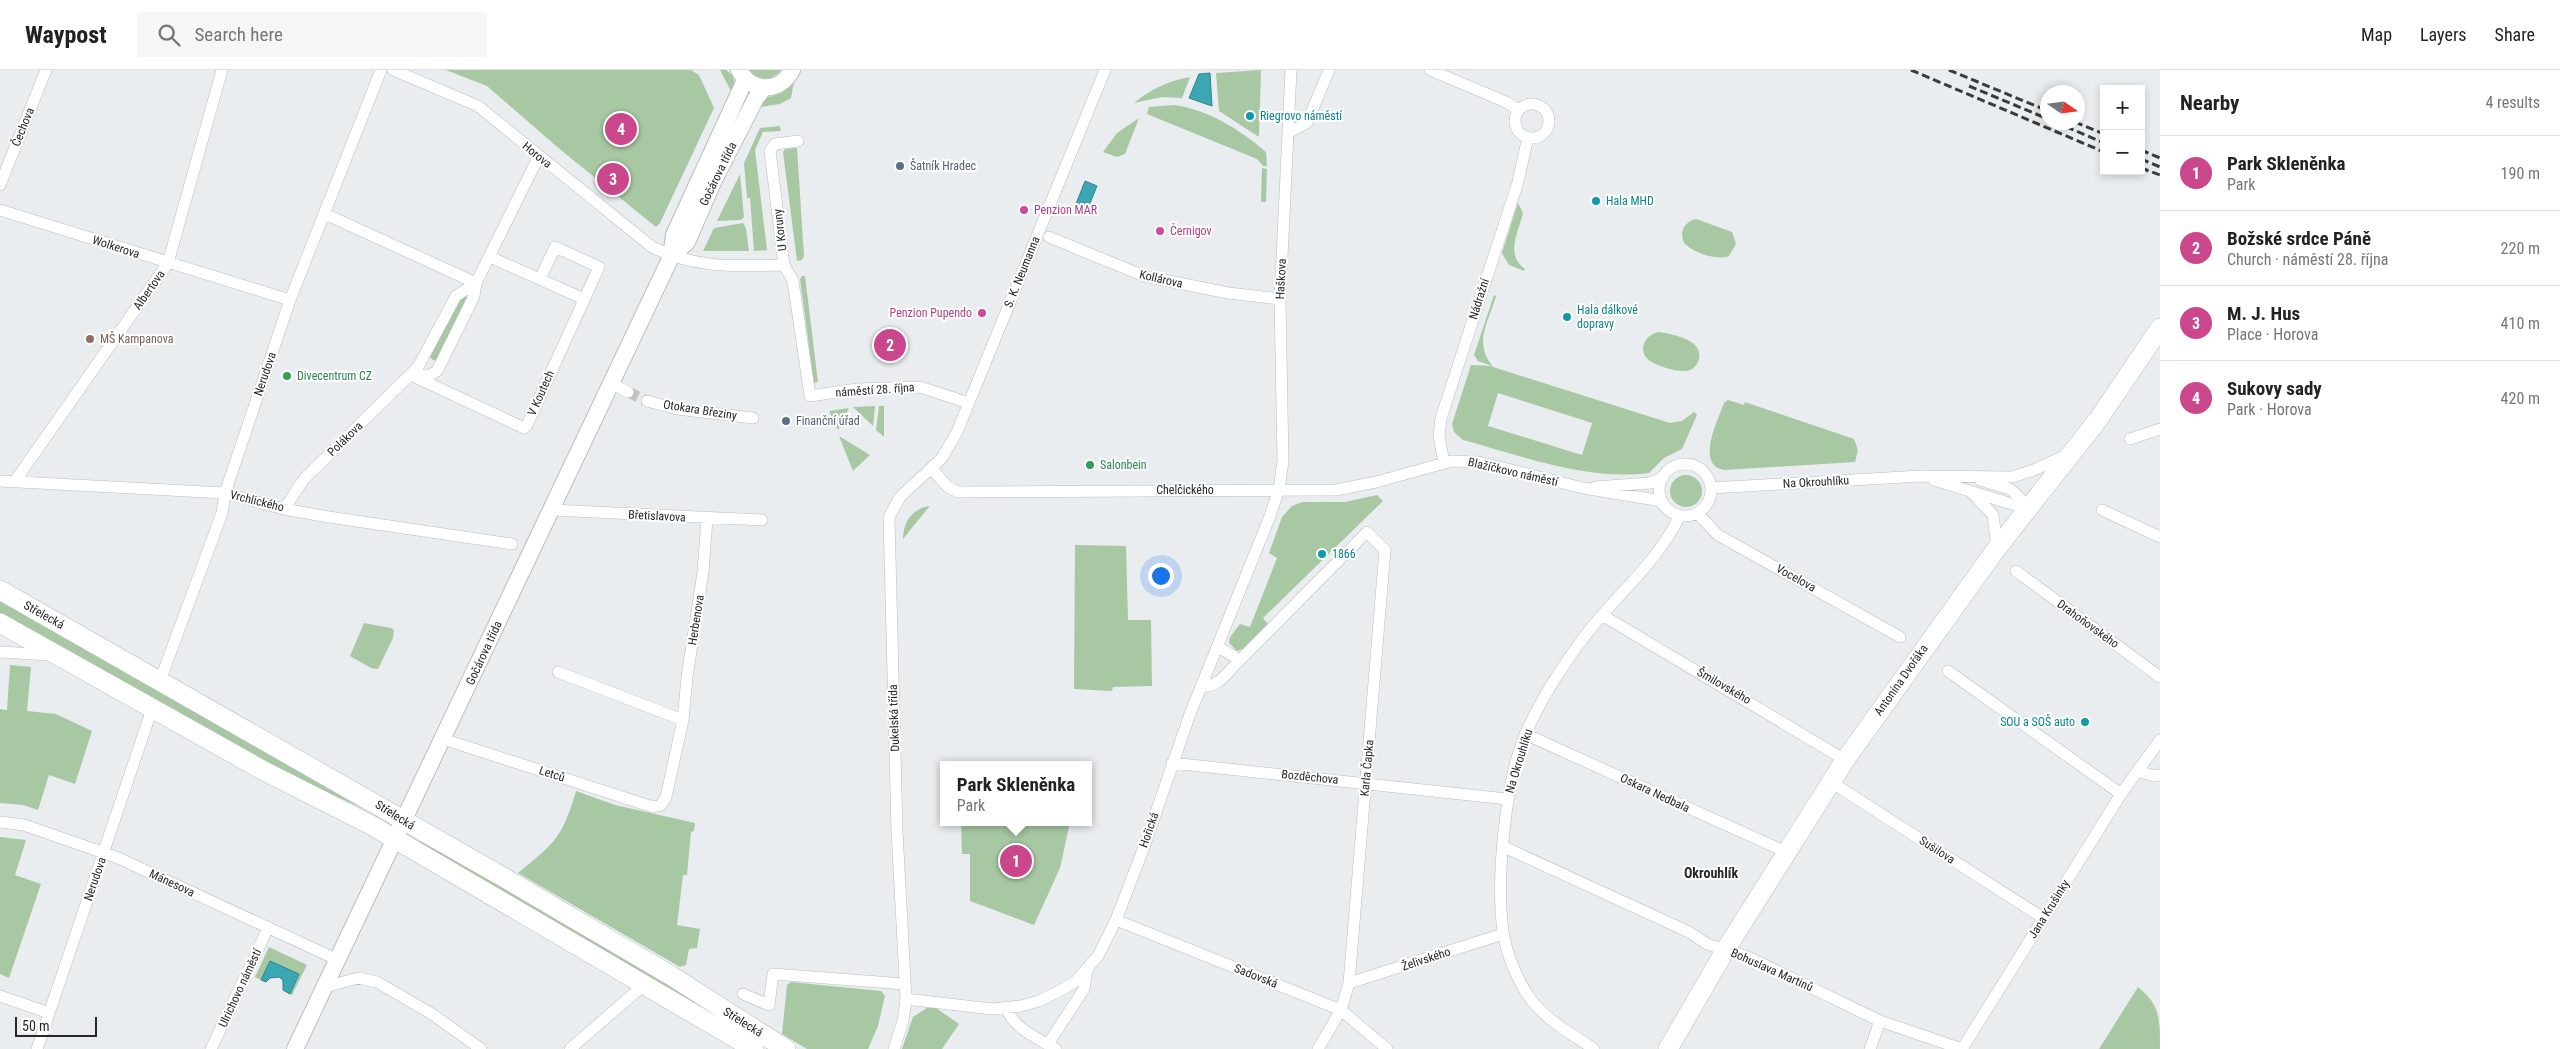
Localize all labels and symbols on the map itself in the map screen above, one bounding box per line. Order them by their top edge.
north arrow [2040,85,2085,130]
street label: Čechova [8,105,37,148]
place label: Riegrovo náměstí [1260,109,1343,123]
pin: 4 [605,110,637,148]
marker: Riegrovo náměstí [1244,110,1256,122]
street label: Horova [519,139,555,171]
street label: Gočárova třída [697,140,740,208]
place label: Šatník Hradec [910,158,977,173]
pin: 3 [597,160,629,198]
marker: Šatník Hradec [894,160,906,172]
place label: Hala MHD [1606,194,1654,208]
marker: Hala MHD [1590,195,1602,207]
place label: Penzion MAR [1034,203,1098,217]
marker: Penzion MAR [1018,204,1030,216]
street label: U Koruny [770,208,790,252]
place label: Černigov [1170,223,1212,238]
marker: Černigov [1154,225,1166,237]
street label: Wolkerova [91,233,142,261]
street label: S. K. Neumanna [1001,234,1043,310]
street label: Haškova [1273,258,1289,300]
street label: Albertova [130,267,168,313]
street label: Kollárova [1138,267,1184,291]
street label: Nádražní [1466,276,1492,321]
place label: Hala dálkové dopravy [1577,303,1638,331]
place label: Penzion Pupendo [890,306,972,320]
marker: Penzion Pupendo [976,307,988,319]
marker: Hala dálkové dopravy [1561,311,1573,323]
pin: 2 [874,326,906,364]
place label: MŠ Kampanova [100,331,174,346]
marker: MŠ Kampanova [84,333,96,345]
street label: Nerudova [251,350,279,398]
street label: V Koutech [525,368,557,418]
place label: Divecentrum CZ [297,369,372,383]
marker: Divecentrum CZ [281,370,293,382]
street label: náměstí 28. října [835,380,915,400]
street label: Otokara Březiny [662,397,738,423]
place label: Finanční úřad [796,414,860,428]
marker: Finanční úřad [780,415,792,427]
street label: Polákova [325,419,366,459]
street label: Blažíčkovo náměstí [1467,455,1561,489]
place label: Salonbein [1100,458,1147,472]
marker: Salonbein [1084,459,1096,471]
street label: Na Okrouhlíku [1782,473,1850,491]
street label: Chelčického [1156,483,1214,497]
street label: Vrchlického [229,488,285,514]
street label: Břetislavova [628,508,686,525]
place label: 1866 [1332,547,1356,561]
marker: 1866 [1316,548,1328,560]
street label: Vocelova [1774,561,1818,595]
your location [1148,563,1174,589]
street label: Herbenova [685,594,707,646]
street label: Drahoňovského [2054,597,2122,651]
street label: Střelecká [21,598,67,632]
street label: Gočárova třída [463,618,505,687]
street label: Antonína Dvořáka [1871,642,1931,718]
street label: Šmilovského [1694,664,1754,707]
street label: Dukelská třída [886,684,902,752]
place label: SOU a SOŠ auto [2000,714,2075,729]
marker: SOU a SOŠ auto [2079,716,2091,728]
street label: Na Okrouhlíku [1503,727,1535,795]
street label: Karla Čapka [1357,739,1376,797]
street label: Letců [537,763,567,785]
street label: Bozděchova [1281,767,1339,787]
street label: Oskara Nedbala [1618,771,1692,815]
street label: Střelecká [373,797,418,833]
street label: Hořická [1136,810,1162,850]
street label: Sušilova [1917,833,1958,867]
pin: 1 [1000,842,1032,880]
street label: Nerudova [81,855,109,903]
district label: Okrouhlík [1684,865,1738,881]
street label: Mánesova [147,866,197,900]
street label: Jana Krušinky [2025,877,2073,941]
street label: Želivského [1399,944,1452,973]
street label: Ulrichovo náměstí [216,945,265,1030]
street label: Bohuslava Martinů [1729,946,1815,994]
street label: Sadovská [1232,961,1280,991]
street label: Střelecká [721,1004,766,1040]
scale bar [15,1014,98,1037]

